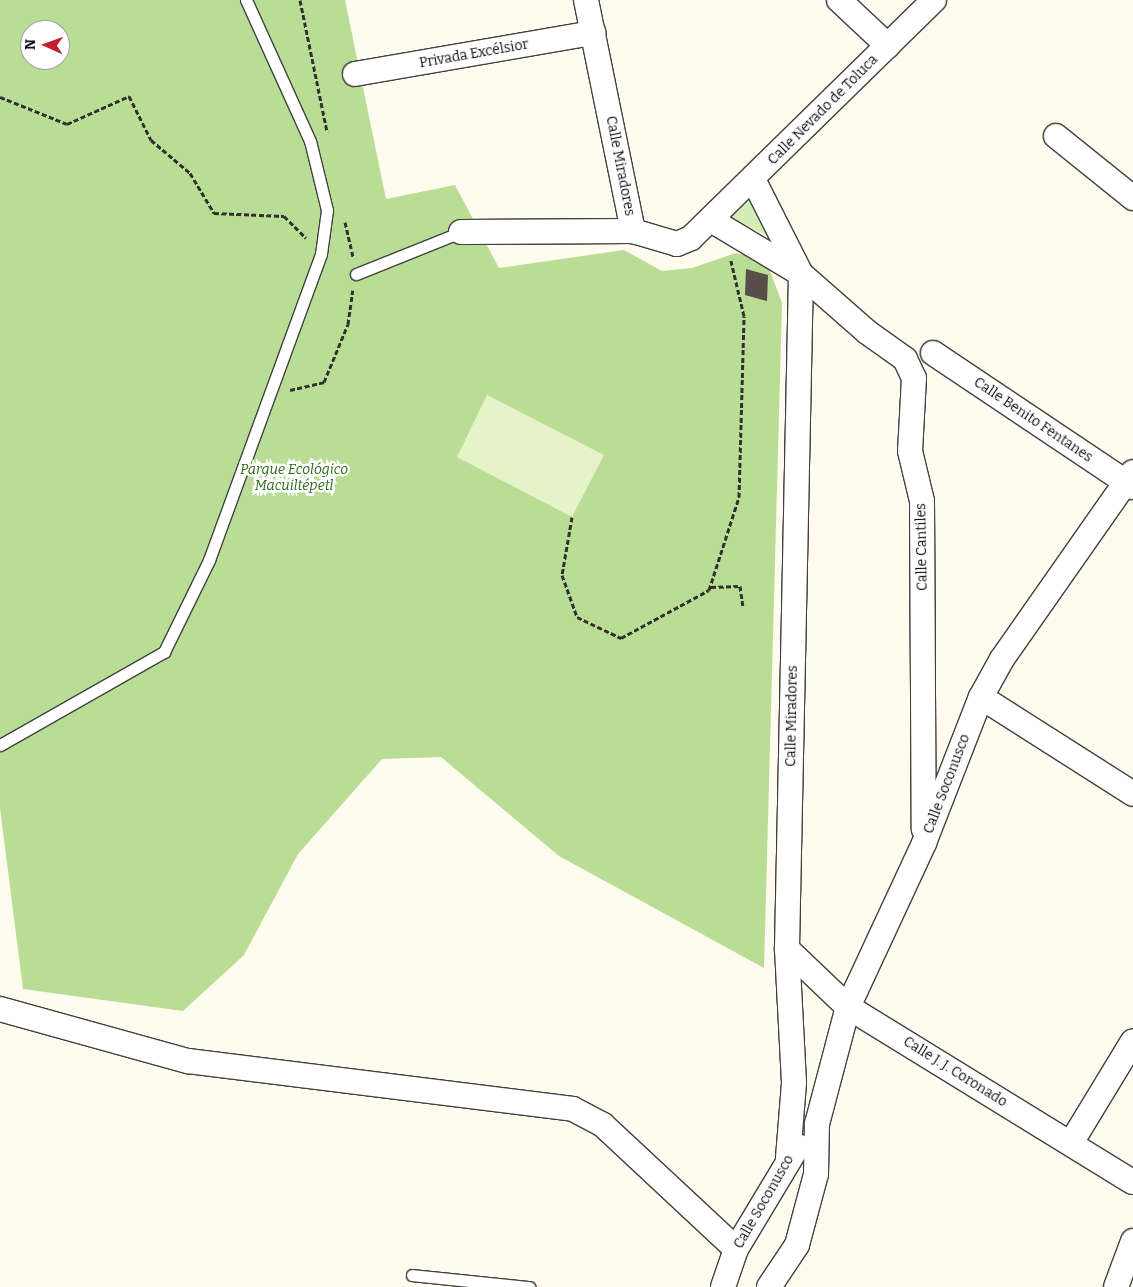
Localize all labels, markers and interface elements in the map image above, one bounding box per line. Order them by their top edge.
north arrow [20,20,70,70]
street label: Privada Excélsior [418,36,530,72]
text: N [22,39,39,50]
street label: Calle Nevado de Toluca [764,51,882,169]
street label: Calle Miradores [602,115,638,217]
street label: Calle Benito Fentanes [970,374,1096,466]
park label: Parque Ecológico Macuiltépetl [240,462,348,494]
street label: Calle Cantiles [913,503,931,591]
street label: Calle Miradores [783,665,801,767]
street label: Calle Soconusco [920,732,974,836]
street label: Calle J. J. Coronado [900,1033,1010,1111]
street label: Calle Soconusco [730,1152,798,1252]

